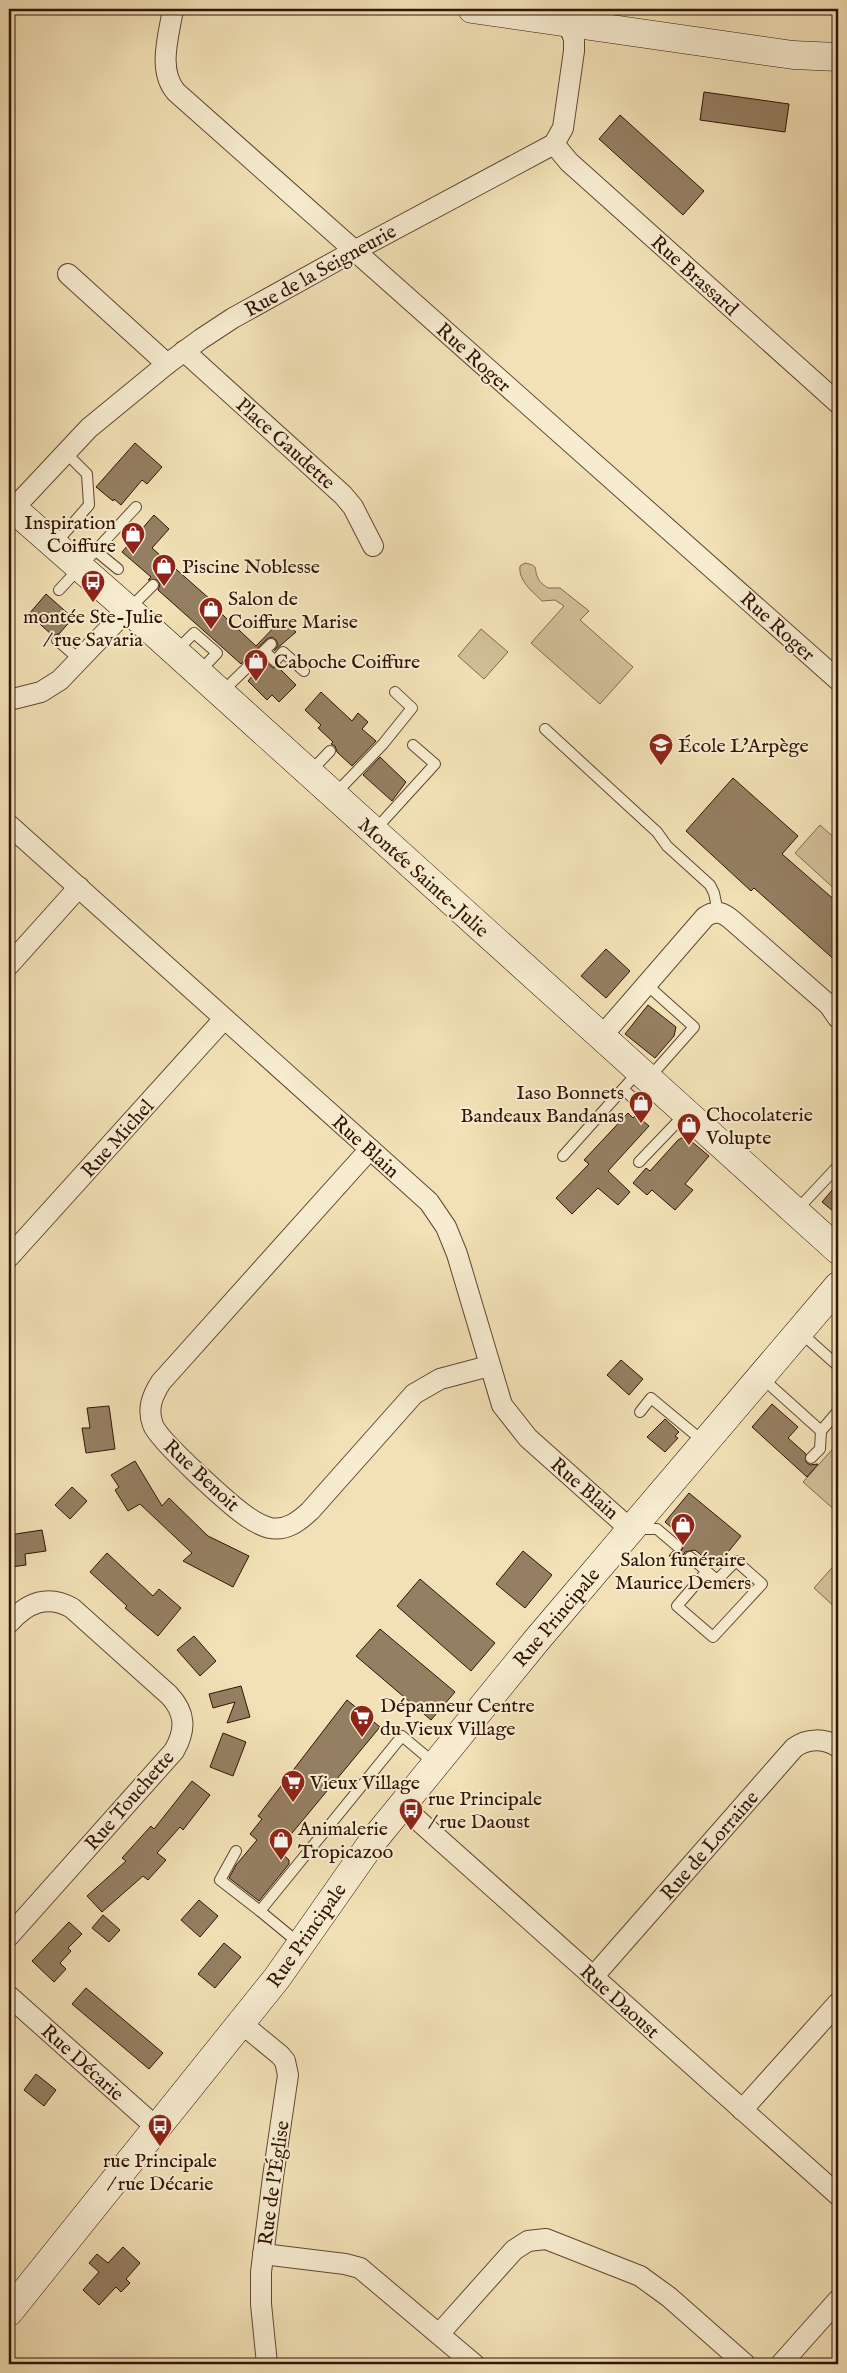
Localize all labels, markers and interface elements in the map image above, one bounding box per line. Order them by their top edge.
street label: Rue de la Seigneurie [241,219,401,323]
street label: Rue Brassard [645,230,743,322]
street label: Rue Roger [430,318,516,399]
street label: Place Gaudette [230,393,340,495]
place label: Inspiration Coiffure [24,511,116,559]
shop icon: Inspiration Coiffure [120,521,146,555]
shop icon: Piscine Noblesse [151,553,177,587]
place label: Piscine Noblesse [182,555,320,580]
bus stop icon: montée Ste-Julie / rue Savaria [80,569,106,603]
place label: Salon de Coiffure Marise [228,587,358,635]
street label: Rue Roger [734,587,820,668]
shop icon: Salon de Coiffure Marise [198,596,224,630]
place label: montée Ste-Julie / rue Savaria [23,605,163,653]
shop icon: Caboche Coiffure [243,648,269,682]
place label: Caboche Coiffure [274,650,420,675]
school or university icon: École L'Arpège [648,732,674,766]
place label: École L'Arpège [678,734,809,759]
street label: Montée Sainte-Julie [352,813,494,943]
place label: Iaso Bonnets Bandeaux Bandanas [460,1081,624,1129]
shop icon: Iaso Bonnets Bandeaux Bandanas [628,1090,654,1124]
street label: Rue Michel [76,1094,160,1183]
place label: Chocolaterie Volupte [705,1103,813,1151]
street label: Rue Blain [326,1110,404,1184]
shop icon: Chocolaterie Volupte [676,1112,702,1146]
street label: Rue Benoit [158,1435,244,1518]
street label: Rue Blain [545,1453,624,1526]
shop icon: Salon funéraire Maurice Demers [670,1512,696,1546]
place label: Salon funéraire Maurice Demers [615,1548,751,1596]
street label: Rue Principale [508,1563,606,1673]
place label: Dépanneur Centre du Vieux Village [380,1694,535,1742]
supermarket icon: Dépanneur Centre du Vieux Village [349,1704,375,1738]
street label: Rue Touchette [80,1746,180,1856]
supermarket icon: Vieux Village [280,1769,306,1803]
place label: Vieux Village [309,1771,420,1796]
street label: Rue de Lorraine [656,1786,764,1906]
place label: rue Principale / rue Daoust [428,1787,542,1835]
bus stop icon: rue Principale / rue Daoust [398,1797,424,1831]
place label: Animalerie Tropicazoo [297,1817,393,1865]
shop icon: Animalerie Tropicazoo [268,1827,294,1861]
street label: Rue Principale [262,1879,352,1993]
street label: Rue Daoust [574,1960,664,2045]
street label: Rue Décarie [35,2019,129,2107]
bus stop icon: rue Principale / rue Décarie [147,2113,173,2147]
street label: Rue de l'Église [253,2119,296,2247]
place label: rue Principale / rue Décarie [103,2149,217,2197]

